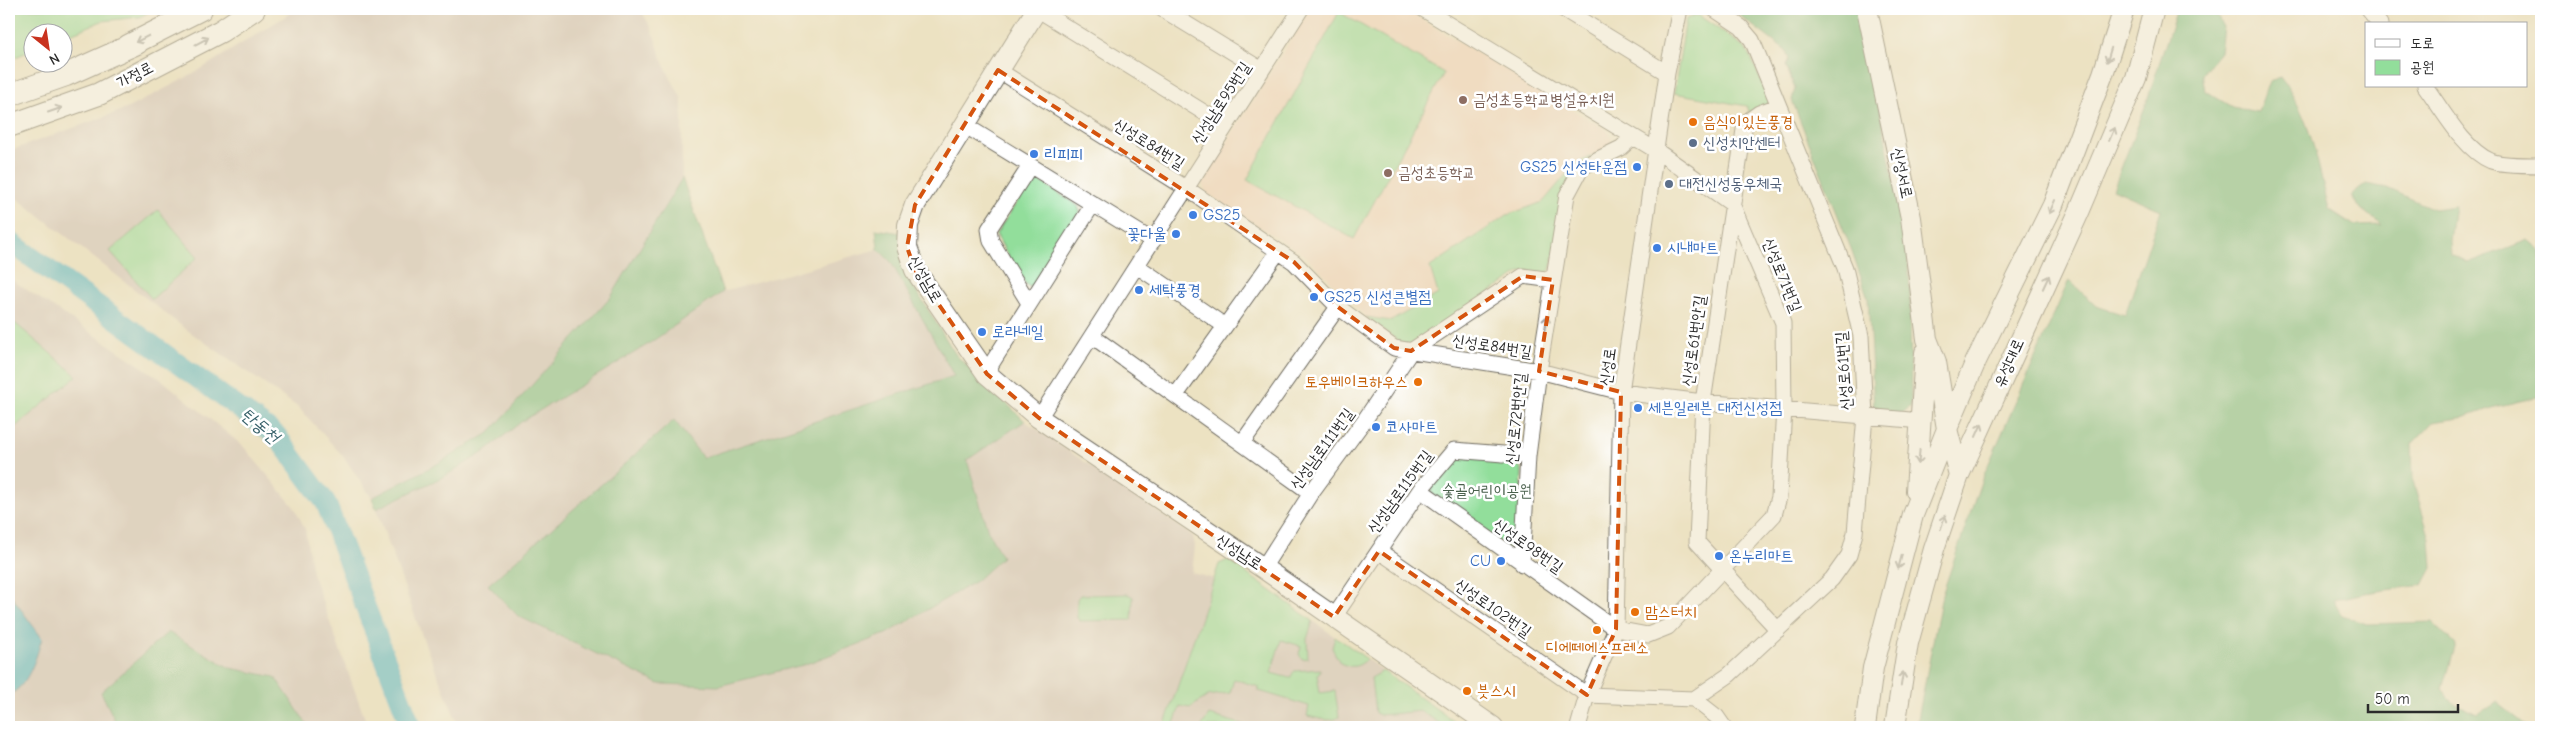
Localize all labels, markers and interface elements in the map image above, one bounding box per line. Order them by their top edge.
north arrow [22,22,72,72]
legend [2365,22,2528,88]
text: 도로 [2410,34,2434,52]
one-way arrow [135,35,150,44]
one-way arrow [194,36,209,46]
one-way arrow [2104,47,2114,63]
text: N [46,49,62,68]
street label: 가정로 [114,58,156,92]
street label: 신성남로95번길 [1188,58,1254,147]
text: 공원 [2410,58,2434,76]
place label: 금성초등학교병설유치원 [1473,91,1615,109]
marker: 금성초등학교병설유치원 [1457,94,1469,106]
one-way arrow [47,105,62,114]
place label: 음식이있는풍경 [1703,113,1793,131]
street label: 신성로84번길 [1110,115,1188,173]
marker: 음식이있는풍경 [1687,116,1699,128]
one-way arrow [2108,127,2118,142]
place label: 신성치안센터 [1703,134,1780,152]
marker: 신성치안센터 [1687,137,1699,149]
place label: 리피피 [1044,145,1083,163]
street label: 신성서로 [1888,146,1916,200]
marker: 리피피 [1028,148,1040,160]
place label: GS25 신성타운점 [1520,158,1627,176]
marker: GS25 신성타운점 [1631,161,1643,173]
place label: 금성초등학교 [1398,164,1475,182]
marker: 금성초등학교 [1382,167,1394,179]
place label: 대전신성동우체국 [1679,175,1782,193]
marker: 대전신성동우체국 [1663,178,1675,190]
one-way arrow [2046,199,2056,214]
place label: GS25 [1203,206,1240,224]
marker: GS25 [1187,209,1199,221]
place label: 꽃다울 [1127,225,1166,243]
marker: 꽃다울 [1170,228,1182,240]
street label: 신성로71번길 [1759,235,1805,315]
place label: 시내마트 [1667,239,1719,257]
marker: 시내마트 [1651,242,1663,254]
street label: 신성남로 [904,252,946,306]
one-way arrow [2042,275,2051,290]
place label: 세탁풍경 [1149,281,1201,299]
marker: 세탁풍경 [1133,284,1145,296]
place label: GS25 신성큰별점 [1324,288,1431,306]
marker: GS25 신성큰별점 [1308,291,1320,303]
street label: 신성로61번안길 [1679,294,1709,388]
one-way arrow [1541,315,1551,331]
place label: 로라네일 [992,323,1044,341]
marker: 로라네일 [976,326,988,338]
street label: 신성로84번길 [1451,331,1533,361]
street label: 신성로61번길 [1832,331,1856,411]
street label: 유성대로 [1990,336,2028,390]
street label: 신성로 [1596,347,1620,387]
street label: 신성로72번안길 [1502,372,1530,466]
place label: 토우베이크하우스 [1305,373,1408,391]
marker: 토우베이크하우스 [1412,376,1424,388]
place label: 세븐일레븐 대전신성점 [1648,399,1782,417]
marker: 세븐일레븐 대전신성점 [1632,402,1644,414]
water label: 탄동천 [237,404,285,449]
street label: 신성남로111번길 [1286,405,1358,493]
place label: 코사마트 [1386,418,1438,436]
marker: 코사마트 [1370,421,1382,433]
one-way arrow [1974,423,1984,438]
street label: 신성남로115번길 [1364,447,1436,537]
one-way arrow [1914,449,1924,465]
park label: 숯골어린이공원 [1442,482,1532,500]
street label: 신성로98번길 [1490,515,1566,577]
one-way arrow [1939,515,1948,530]
street label: 신성남로 [1213,530,1265,574]
place label: 온누리마트 [1729,547,1793,565]
marker: 온누리마트 [1713,550,1725,562]
place label: CU [1470,552,1491,570]
one-way arrow [1895,554,1904,570]
marker: CU [1495,555,1507,567]
street label: 신성로102번길 [1451,575,1535,641]
place label: 맘스터치 [1645,603,1697,621]
marker: 맘스터치 [1629,606,1641,618]
marker: 디에떼에스프레소 [1591,624,1603,636]
place label: 디에떼에스프레소 [1546,639,1649,657]
one-way arrow [1898,671,1908,687]
scale bar [2368,681,2458,713]
place label: 븟스시 [1477,682,1516,700]
marker: 븟스시 [1461,685,1473,697]
text: 50 m [2375,690,2410,708]

